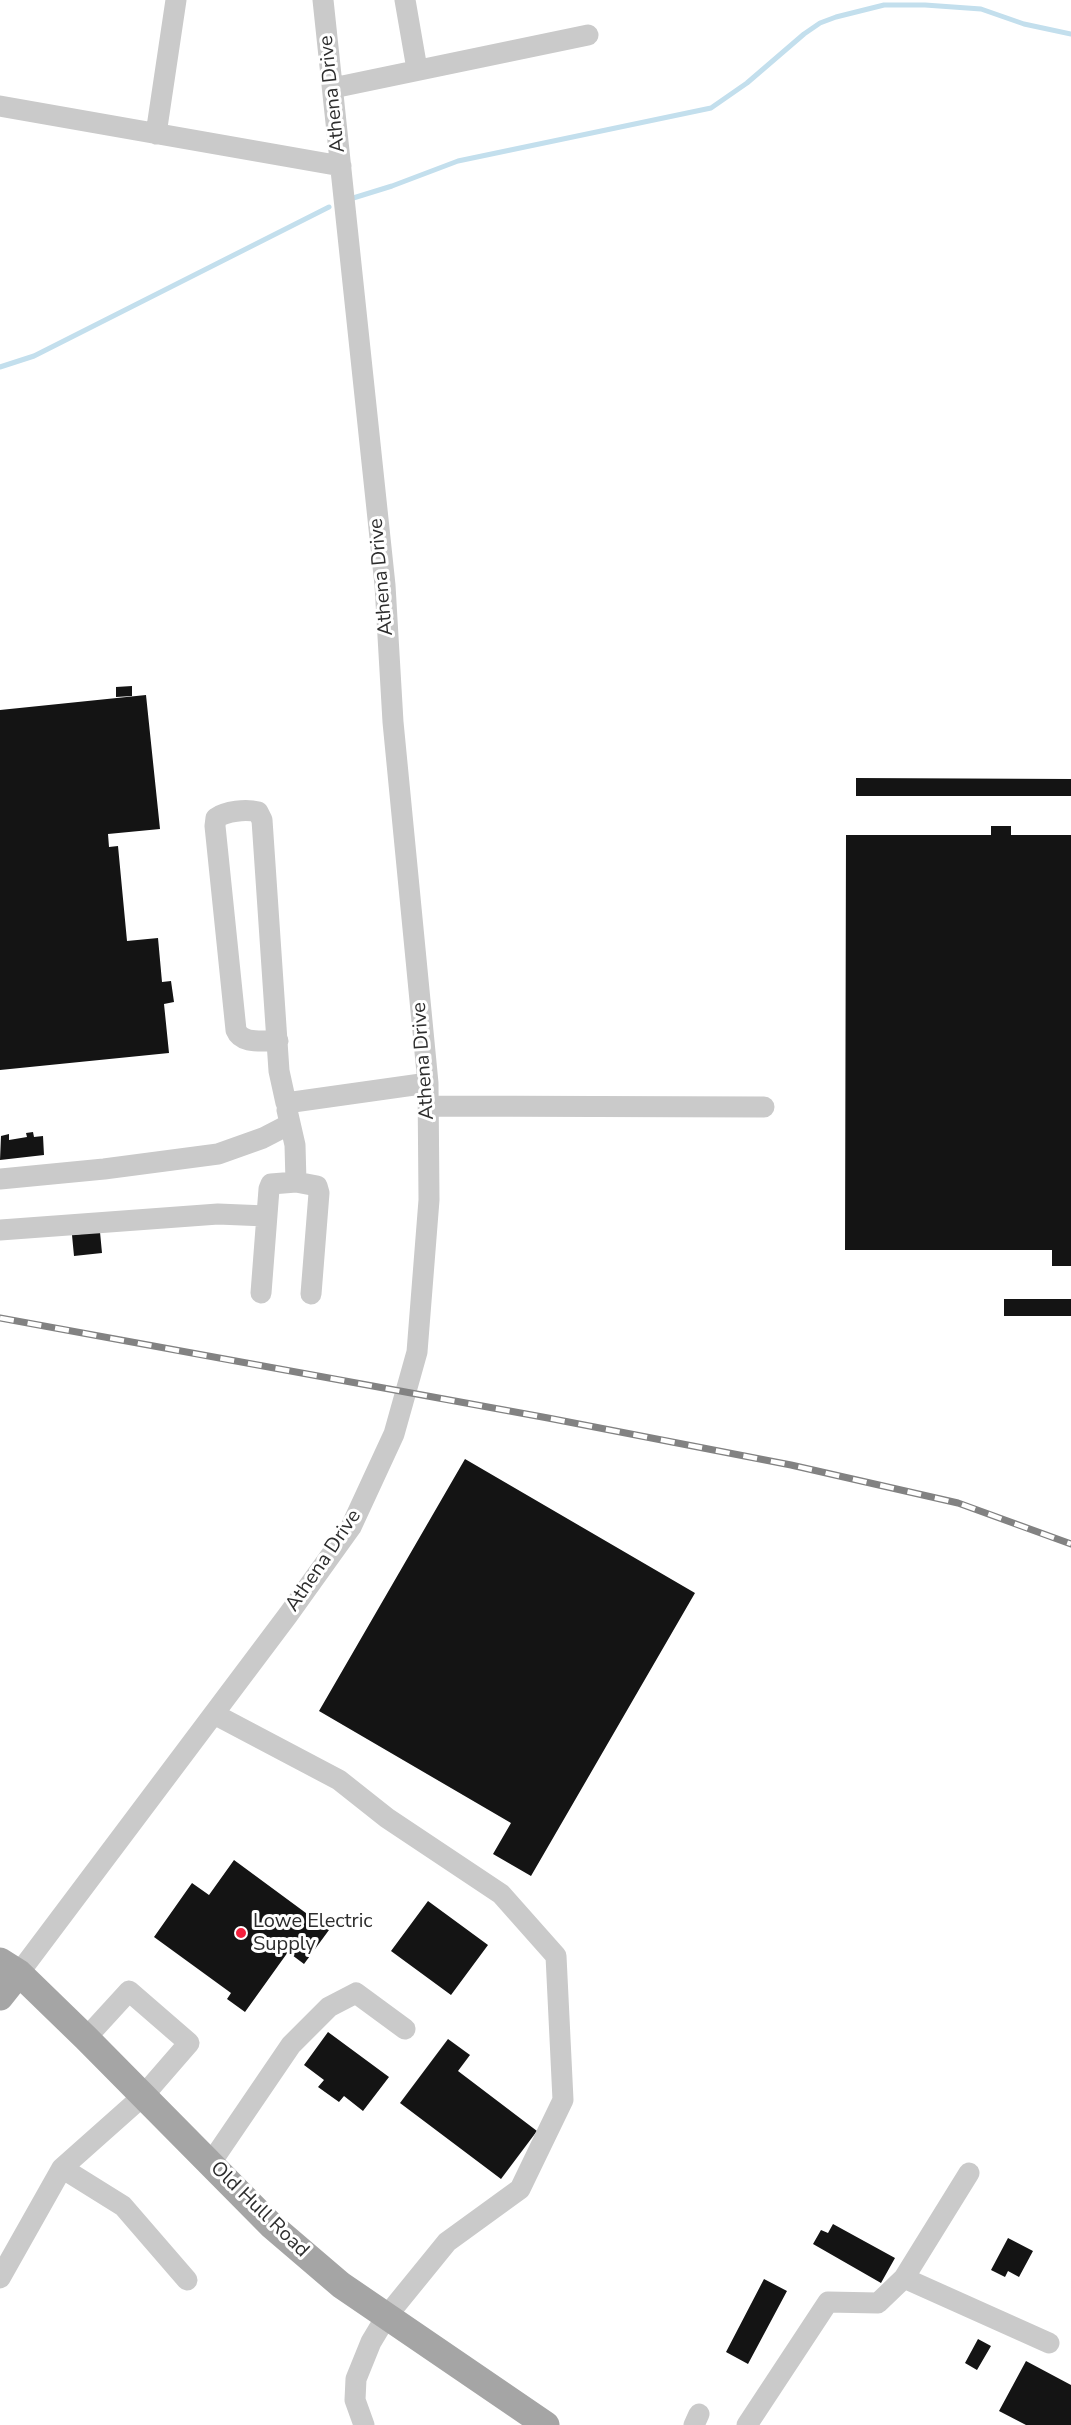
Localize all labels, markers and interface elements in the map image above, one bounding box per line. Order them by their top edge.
street label: Athena Drive [315,34,351,154]
street label: Athena Drive [365,517,399,637]
street label: Athena Drive [408,1001,440,1121]
street label: Athena Drive [281,1505,367,1617]
place label: Lowe Electric Supply [253,1910,373,1957]
marker: Lowe Electric Supply [234,1926,248,1940]
street label: Old Hull Road [205,2157,313,2263]

